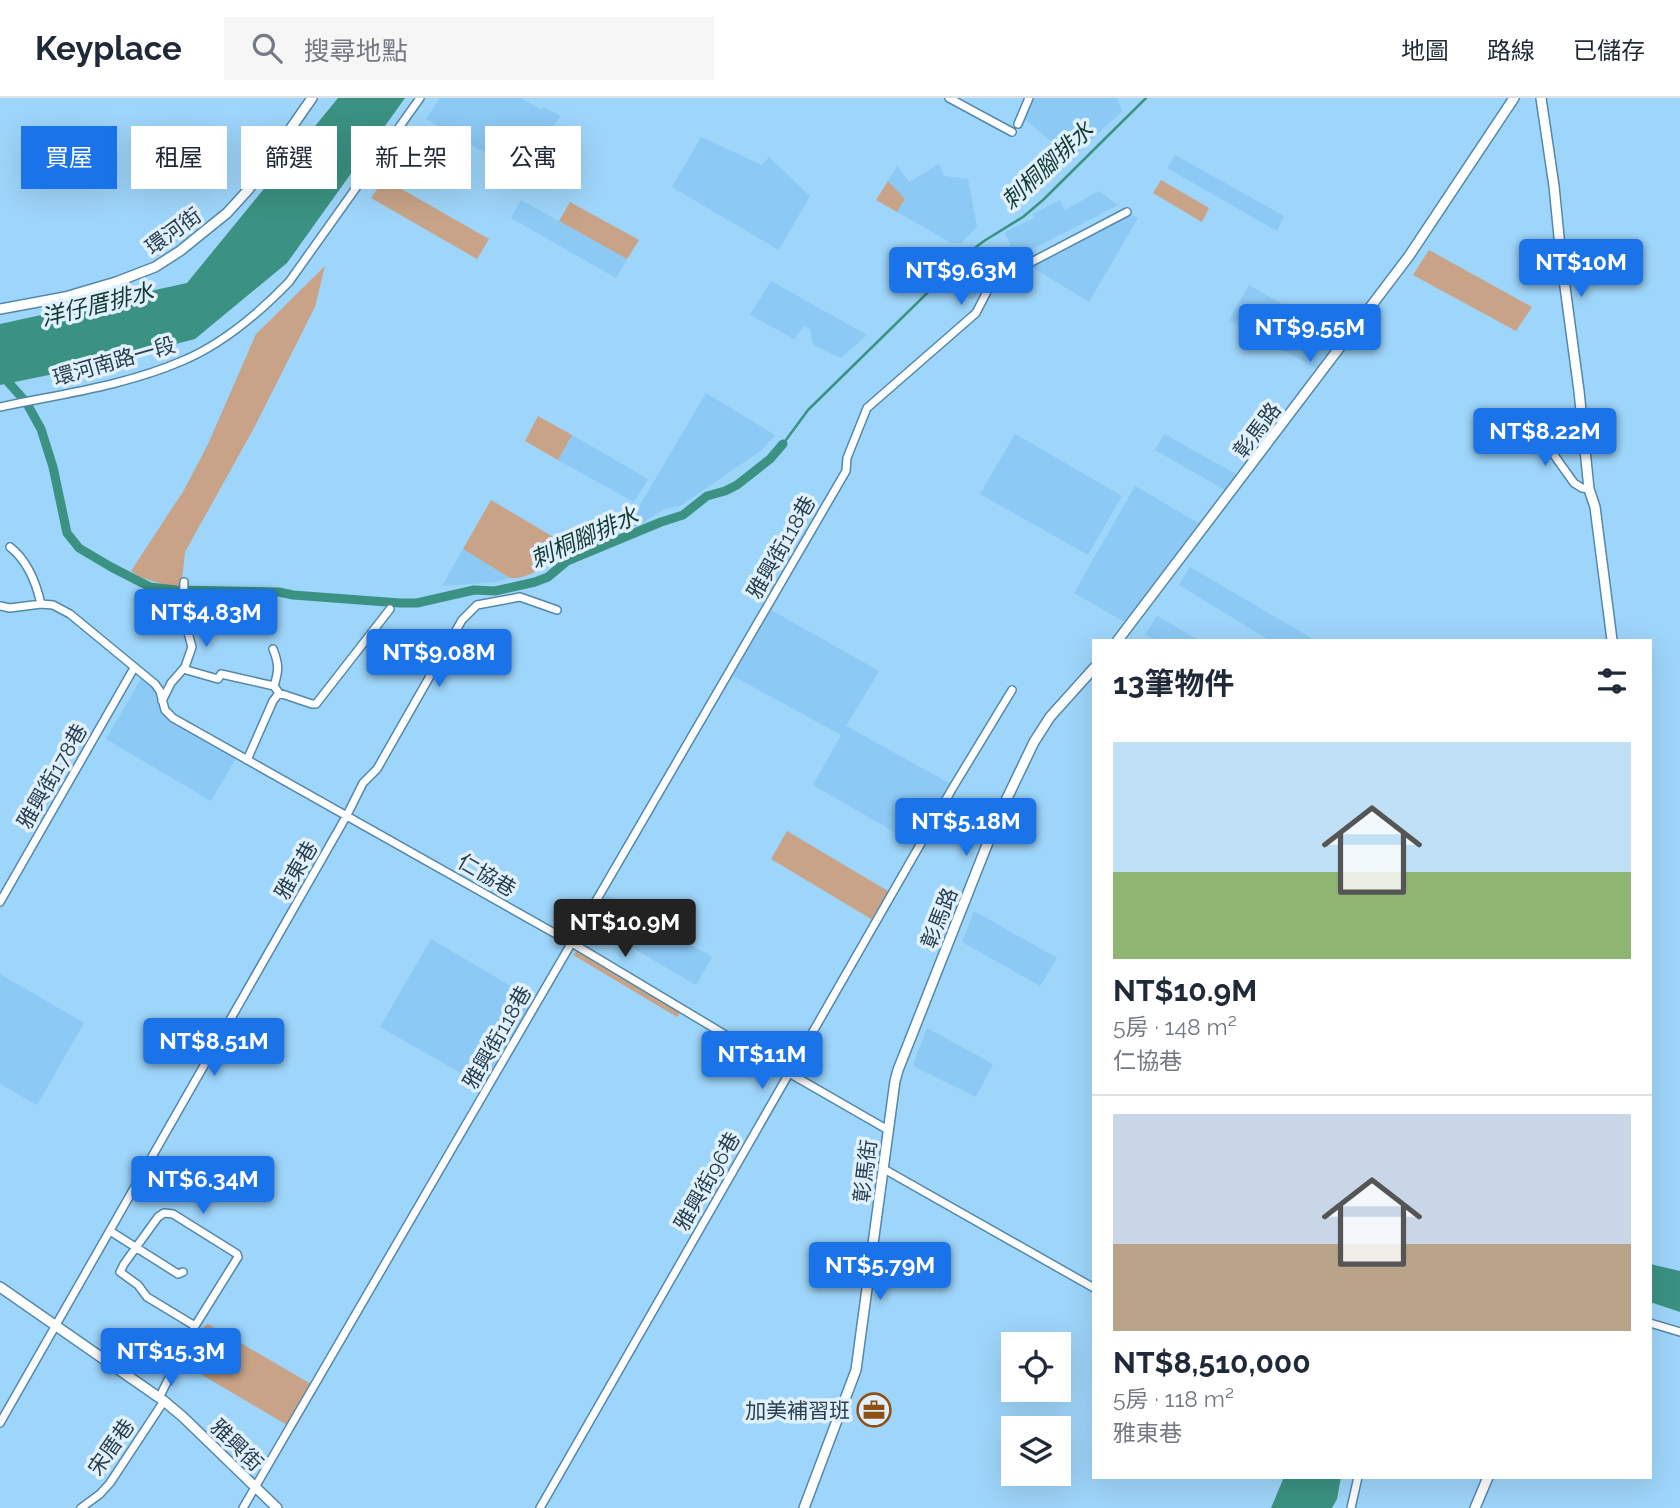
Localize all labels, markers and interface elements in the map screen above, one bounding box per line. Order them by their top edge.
search box [224,17,714,80]
text: Keyplace [35,29,182,68]
icon: search [248,29,286,67]
text: 搜尋地點 [304,36,408,66]
text: 地圖 [1401,36,1449,65]
text: 路線 [1487,36,1535,65]
text: 已儲存 [1573,36,1645,65]
water label: 刺桐腳排水 [996,115,1099,214]
chip: 買屋 [21,126,117,189]
chip: 租屋 [131,126,227,189]
chip: 篩選 [241,126,337,189]
chip: 新上架 [351,126,471,189]
chip: 公寓 [485,126,581,189]
street label: 環河街 [140,202,206,260]
pin: NT$10M [1524,240,1638,299]
pin: NT$9.63M [889,248,1033,307]
text: NT$10M [1535,248,1627,275]
text: NT$9.63M [905,256,1017,283]
water label: 洋仔厝排水 [38,277,157,331]
pin: NT$9.55M [1238,304,1382,364]
text: NT$9.55M [1255,313,1365,340]
street label: 環河南路一段 [50,332,178,390]
street label: 彰馬路 [1228,397,1286,463]
pin: NT$8.22M [1473,408,1617,468]
text: NT$8.22M [1489,417,1601,444]
street label: 雅興街118巷 [742,491,820,603]
water label: 刺桐腳排水 [526,501,643,573]
pin: NT$4.83M [134,589,278,649]
text: NT$4.83M [150,598,262,625]
pin: NT$9.08M [367,630,511,689]
text: NT$9.08M [383,638,496,665]
icon: filters [1593,662,1631,700]
text: 13筆物件 [1113,666,1235,701]
street label: 雅興街178巷 [12,719,92,833]
icon: home [1309,787,1435,913]
pin: NT$5.18M [894,798,1038,858]
text: NT$5.18M [911,807,1021,834]
street label: 雅東巷 [269,836,323,904]
street label: 仁協巷 [453,848,521,902]
street label: 彰馬路 [916,884,962,952]
pin: NT$10.9M [553,900,697,959]
text: NT$10.9M [570,908,680,935]
text: NT$10.9M [1113,973,1257,1008]
street label: 雅興街118巷 [458,981,536,1093]
text: 5房 · 148 m² [1113,1013,1237,1040]
pin: NT$8.51M [142,1018,286,1078]
text: NT$8.51M [159,1027,269,1054]
pin: NT$11M [705,1032,819,1091]
text: NT$11M [718,1040,807,1067]
text: 仁協巷 [1113,1047,1182,1074]
street label: 雅興街96巷 [669,1128,745,1234]
street label: 彰馬街 [849,1138,881,1204]
pin: NT$6.34M [131,1156,275,1216]
icon: home [1309,1159,1435,1285]
text: NT$6.34M [147,1165,259,1192]
pin: NT$5.79M [808,1242,952,1302]
text: NT$5.79M [825,1251,935,1278]
pin: NT$15.3M [99,1328,243,1388]
map controls [1001,1332,1071,1486]
button: locate [1001,1332,1071,1402]
text: NT$15.3M [117,1337,225,1364]
text: NT$8,510,000 [1113,1345,1311,1380]
text: 5房 · 118 m² [1113,1385,1234,1412]
office icon: 加美補習班 [855,1391,893,1429]
place label: 加美補習班 [745,1398,850,1423]
street label: 宋厝巷 [83,1414,139,1480]
street label: 雅興街 [206,1414,268,1476]
button: layers [1001,1416,1071,1486]
text: 雅東巷 [1113,1419,1182,1446]

